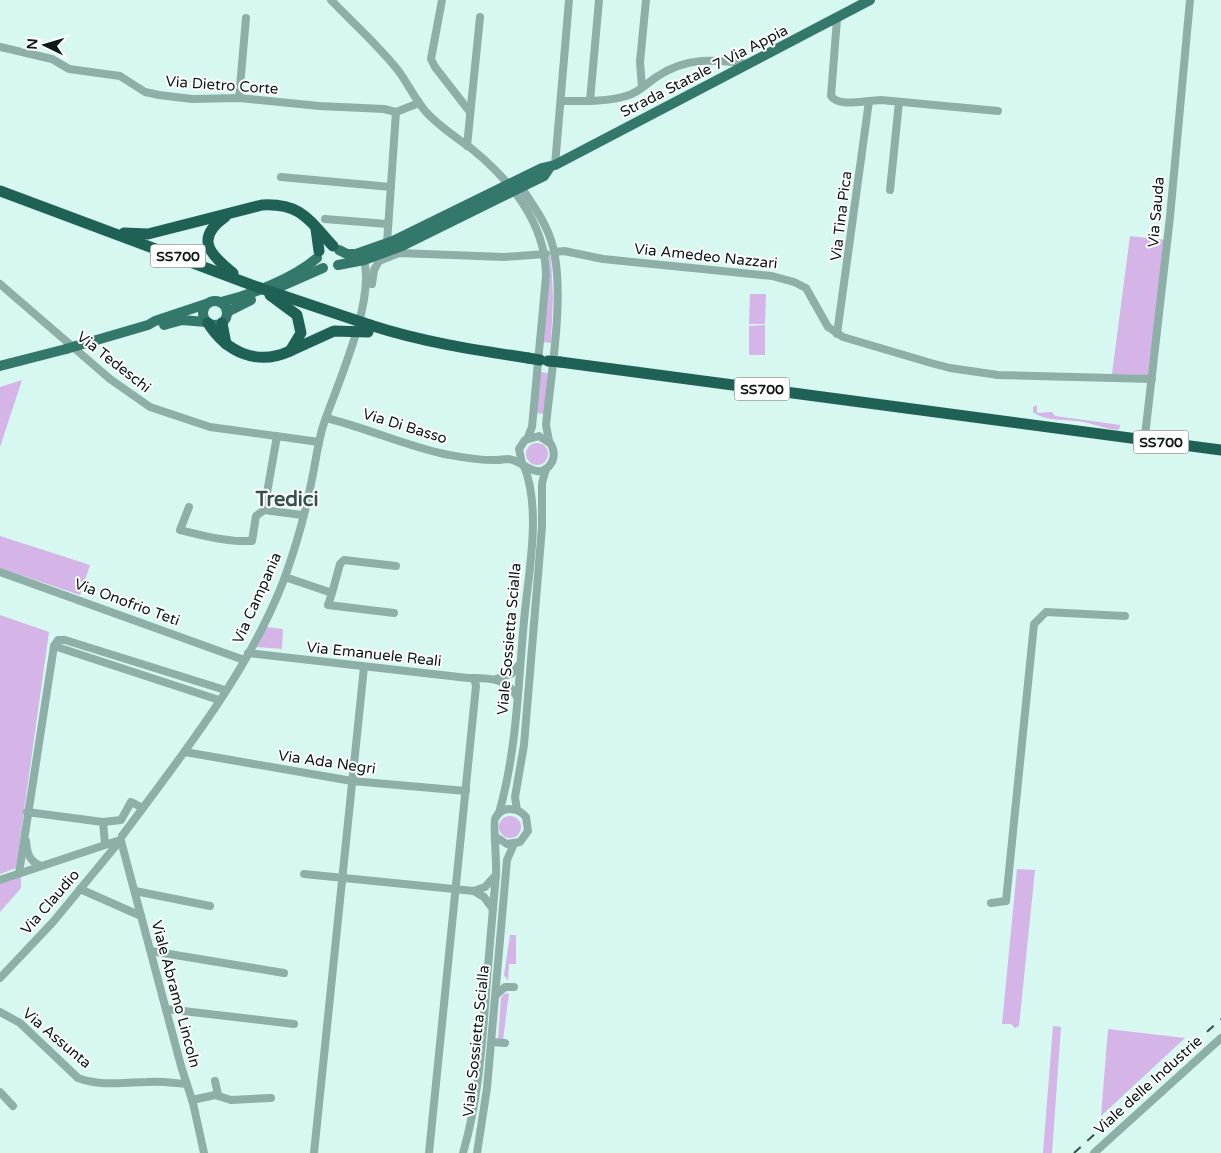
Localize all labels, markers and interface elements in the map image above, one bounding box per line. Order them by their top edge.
north arrow [20,20,70,70]
street label: Strada Statale 7 Via Appia [617,21,791,121]
text: N [24,38,42,50]
street label: Via Dietro Corte [165,72,279,98]
street label: Via Tina Pica [827,170,855,262]
street label: Via Sauda [1144,176,1168,248]
street label: Via Amedeo Nazzari [633,240,779,272]
road number: SS700 [150,245,206,268]
street label: Via Tedeschi [73,328,155,396]
road number: SS700 [734,378,790,400]
street label: Via Di Basso [361,405,449,447]
road number: SS700 [1134,431,1188,454]
district label: Tredici [255,488,318,512]
street label: Via Campania [229,550,285,646]
street label: Viale Sossietta Scialla [493,562,525,716]
street label: Via Onofrio Teti [72,575,182,629]
street label: Via Emanuele Reali [305,638,443,670]
street label: Via Ada Negri [277,746,377,778]
street label: Via Claudio [17,866,83,938]
street label: Viale Abramo Lincoln [148,918,204,1070]
street label: Viale Sossietta Scialla [459,964,493,1118]
street label: Via Assunta [19,1004,95,1072]
street label: Viale delle Industrie [1090,1032,1206,1138]

